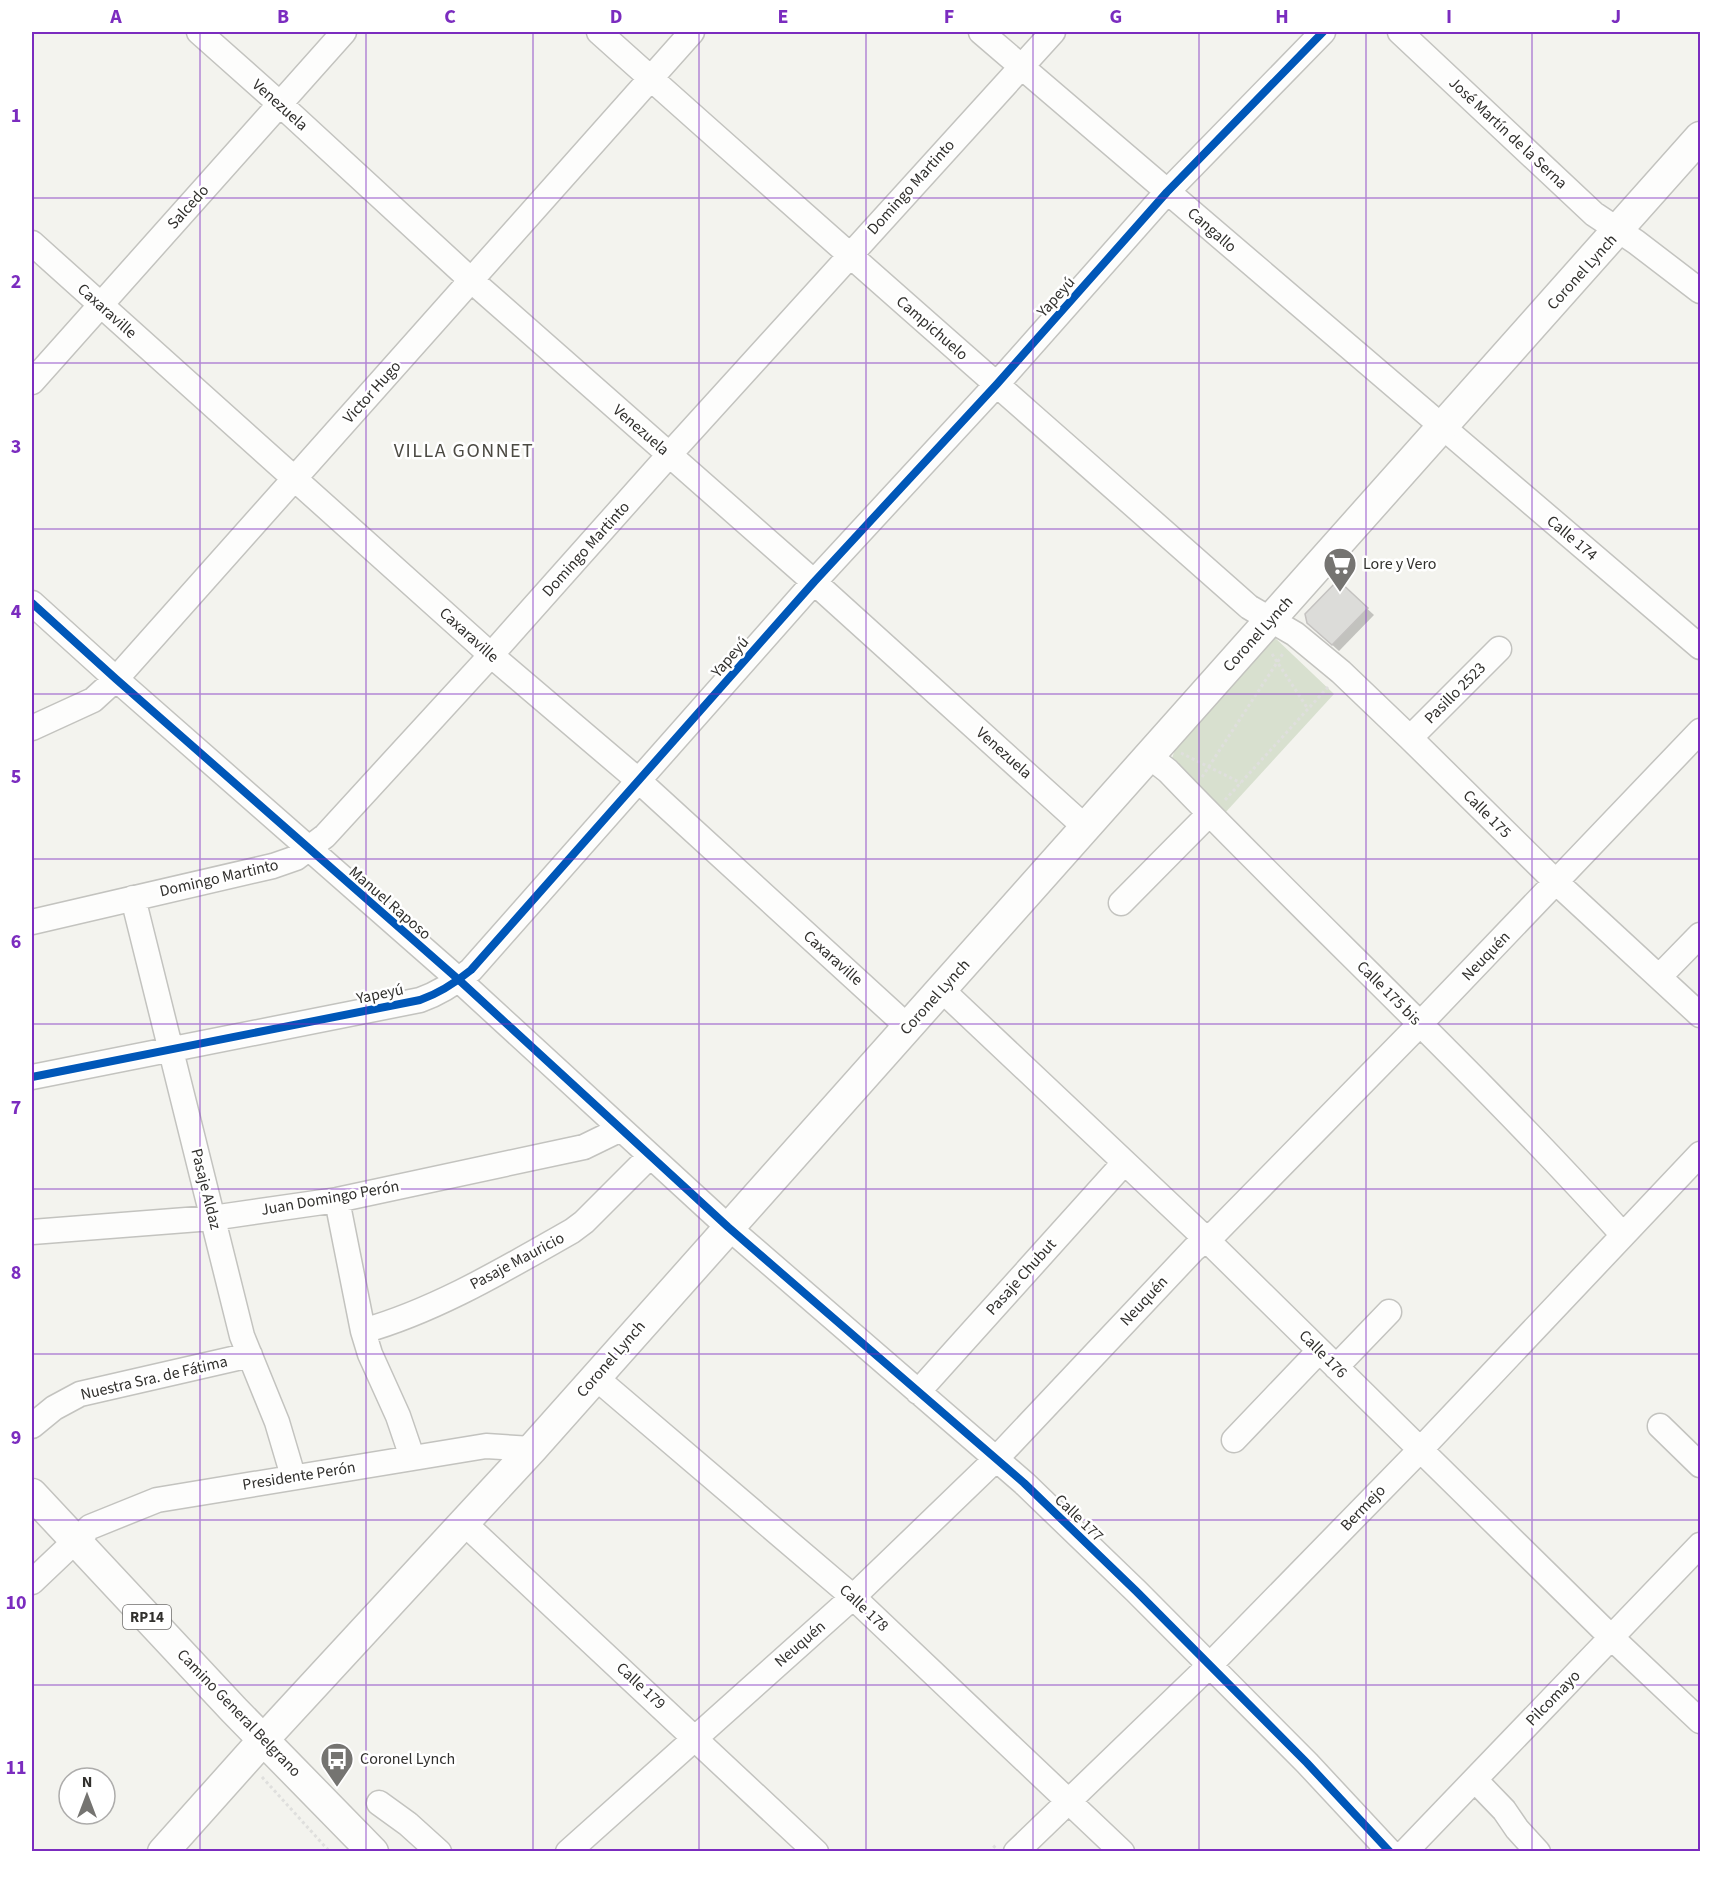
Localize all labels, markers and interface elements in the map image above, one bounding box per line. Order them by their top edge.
text: A [109,3,122,31]
text: B [277,3,289,31]
text: C [444,3,456,31]
text: D [610,3,622,31]
text: E [778,3,788,31]
text: F [944,3,954,31]
text: G [1110,3,1122,31]
text: H [1275,3,1289,31]
text: I [1446,3,1452,31]
text: J [1611,3,1621,31]
street label: José Martín de la Serna [1444,72,1572,194]
street label: Venezuela [247,74,313,136]
text: 1 [11,102,21,130]
street label: Domingo Martinto [862,135,960,239]
street label: Salcedo [162,180,214,234]
street label: Cangallo [1183,202,1241,258]
street label: Coronel Lynch [1542,229,1622,315]
text: 2 [11,268,21,296]
street label: Yapeyú [1031,272,1080,323]
street label: Caxaraville [73,278,142,344]
street label: Campichuelo [891,291,973,365]
street label: Victor Hugo [338,356,406,428]
street label: Venezuela [608,399,674,461]
text: 3 [11,433,21,461]
district label: VILLA GONNET [394,437,534,465]
street label: Domingo Martinto [537,497,635,601]
street label: Calle 174 [1542,510,1602,566]
supermarket icon: Lore y Vero [1322,546,1358,593]
place label: Lore y Vero [1363,553,1436,575]
street label: Coronel Lynch [1218,591,1298,677]
text: 4 [11,598,22,626]
street label: Caxaraville [435,602,504,668]
street label: Yapeyú [705,632,754,683]
street label: Pasillo 2523 [1419,657,1491,729]
street label: Venezuela [971,722,1037,784]
text: 5 [11,763,21,791]
street label: Calle 175 [1458,785,1516,843]
street label: Domingo Martinto [157,854,281,902]
street label: Manuel Raposo [344,861,436,945]
street label: Caxaraville [799,925,868,991]
street label: Neuquén [1457,926,1515,986]
text: 6 [11,928,21,956]
street label: Coronel Lynch [895,954,975,1040]
street label: Calle 175 bis [1352,956,1426,1030]
street label: Yapeyú [353,978,406,1010]
text: 7 [11,1094,21,1122]
street label: Pasaje Aldaz [185,1146,227,1232]
street label: Juan Domingo Perón [259,1175,401,1221]
street label: Pasaje Mauricio [466,1227,568,1295]
street label: Pasaje Chubut [981,1234,1062,1320]
text: 8 [11,1259,21,1287]
street label: Neuquén [1115,1271,1173,1331]
street label: Coronel Lynch [571,1316,651,1402]
street label: Calle 176 [1294,1325,1352,1383]
street label: Nuestra Sra. de Fátima [78,1350,230,1406]
text: 9 [11,1424,21,1452]
street label: Presidente Perón [241,1456,357,1496]
street label: Bermejo [1335,1480,1391,1536]
street label: Calle 177 [1050,1489,1108,1547]
street label: Calle 178 [834,1579,894,1637]
text: 10 [5,1589,27,1617]
road number: RP14 [123,1605,171,1629]
street label: Neuquén [770,1616,830,1672]
street label: Camino General Belgrano [172,1644,306,1782]
street label: Calle 179 [611,1657,671,1715]
street label: Pilcomayo [1521,1665,1585,1731]
bus stop icon: Coronel Lynch [319,1741,355,1788]
place label: Coronel Lynch [360,1748,455,1770]
text: 11 [5,1754,27,1782]
north arrow [57,1766,117,1826]
text: N [82,1771,92,1793]

